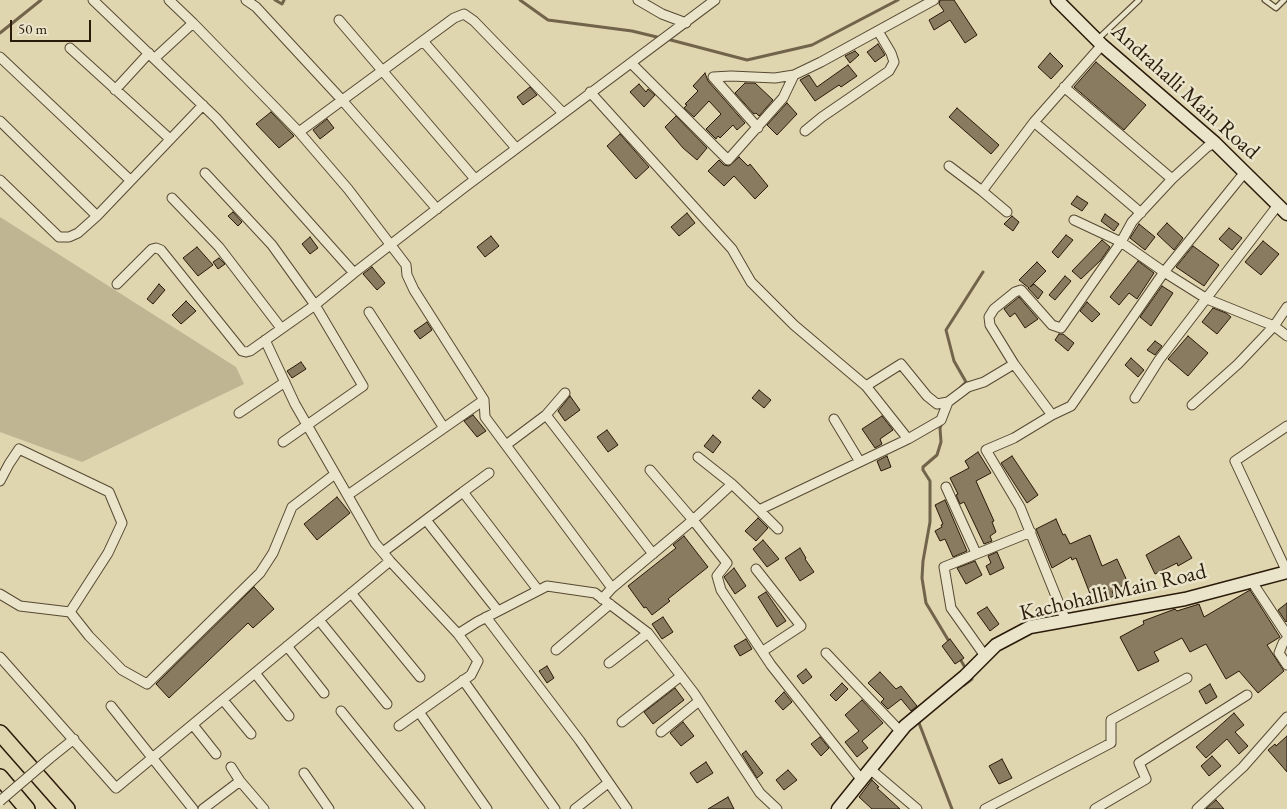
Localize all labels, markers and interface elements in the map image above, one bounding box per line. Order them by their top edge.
scale bar [12,10,94,42]
text: 50 m [18,19,47,38]
street label: Andrahalli Main Road [1106,19,1264,165]
street label: Kachohalli Main Road [1017,559,1209,627]

